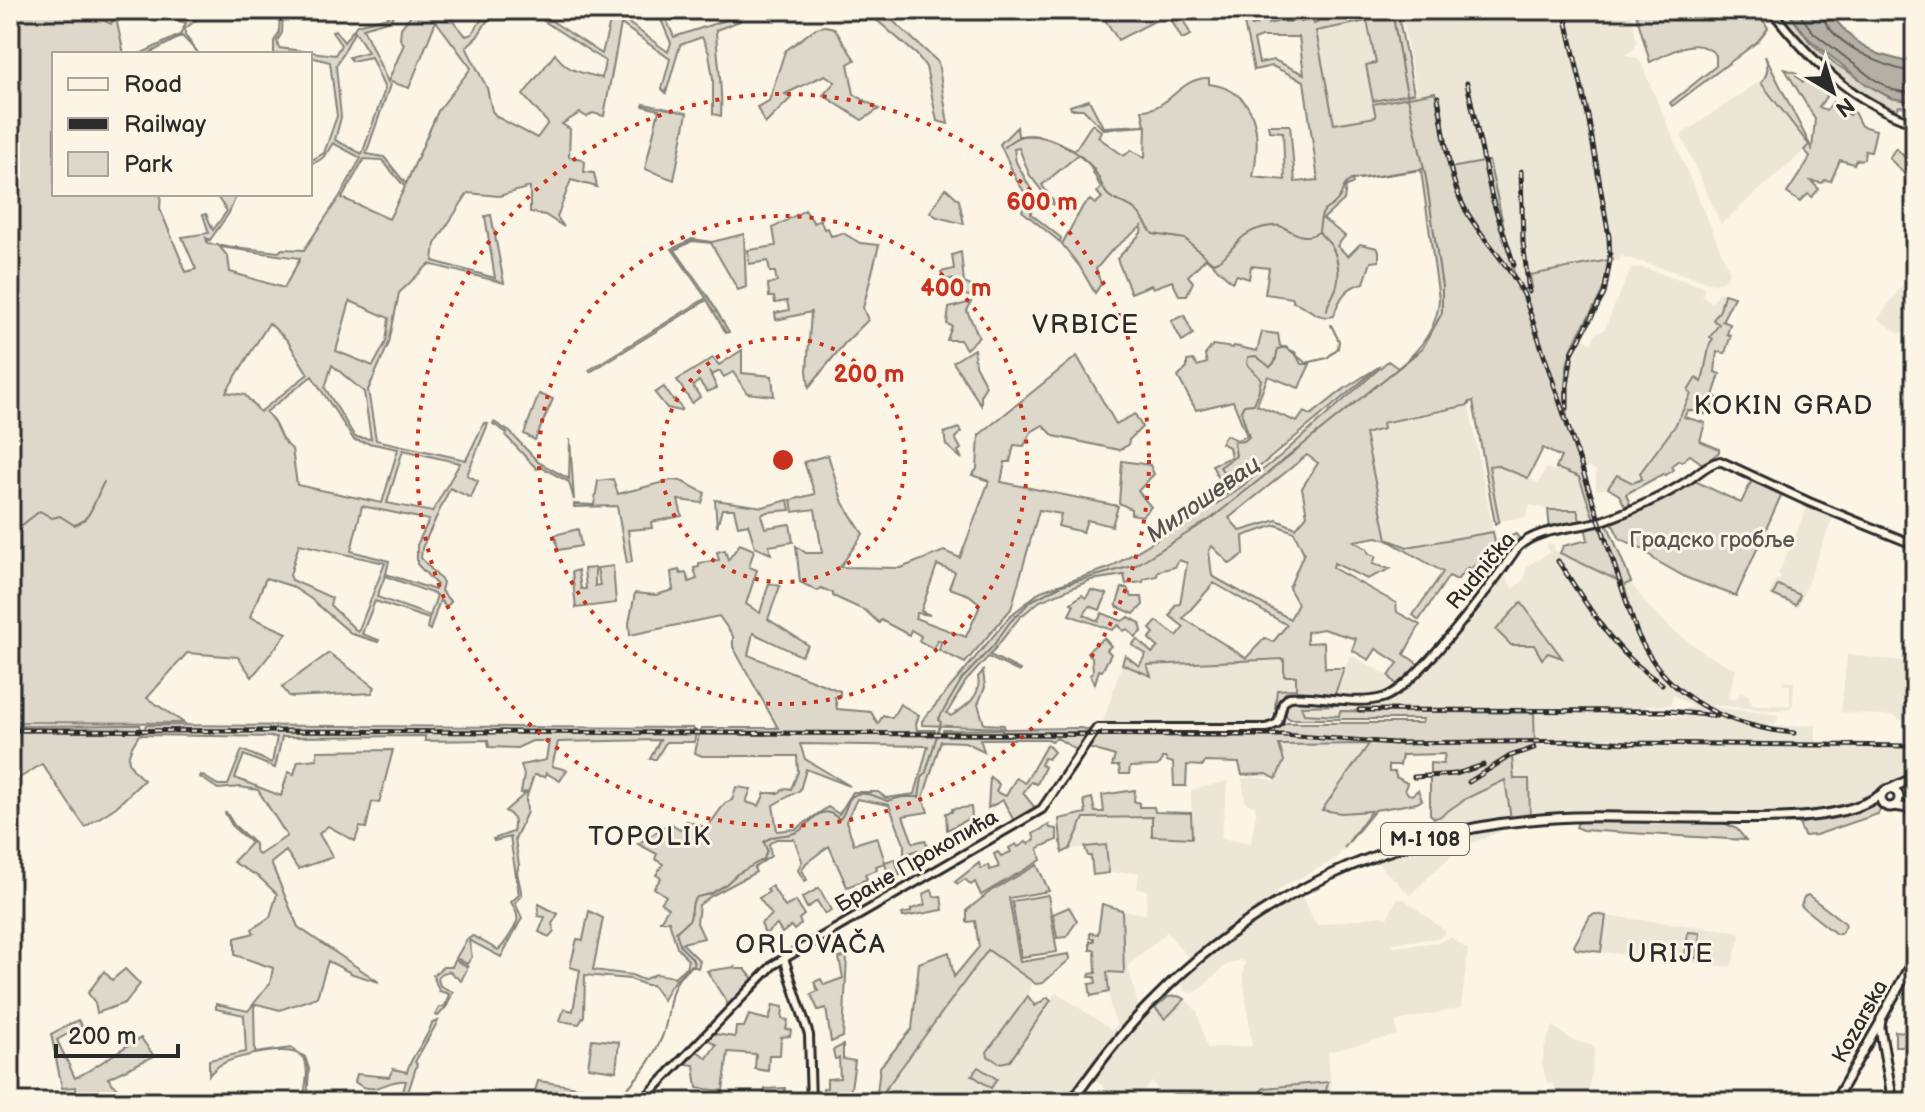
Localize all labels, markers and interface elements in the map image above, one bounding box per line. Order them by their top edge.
legend [52,52,312,196]
north arrow [1793,52,1873,132]
text: Road [124,70,182,99]
text: N [1830,91,1859,122]
text: Railway [124,110,206,139]
text: Park [124,150,172,179]
text: 600 m [1006,188,1078,217]
text: 400 m [921,274,992,303]
district label: VRBICE [1032,310,1140,341]
text: 200 m [834,360,904,389]
district label: KOKIN GRAD [1694,391,1874,422]
centre of rings [769,446,797,474]
water label: Милошевац [1141,450,1266,549]
street label: Rudnička [1441,527,1521,615]
park label: Градско гробље [1629,527,1795,554]
street label: Бране Прокопића [831,804,1003,919]
district label: TOPOLIK [588,822,712,853]
road number: M-I 108 [1381,823,1469,855]
district label: ORLOVAČA [735,928,887,961]
district label: URIJE [1628,939,1714,970]
street label: Kozarska [1827,976,1894,1068]
scale bar [56,1008,178,1058]
text: 200 m [68,1022,137,1051]

